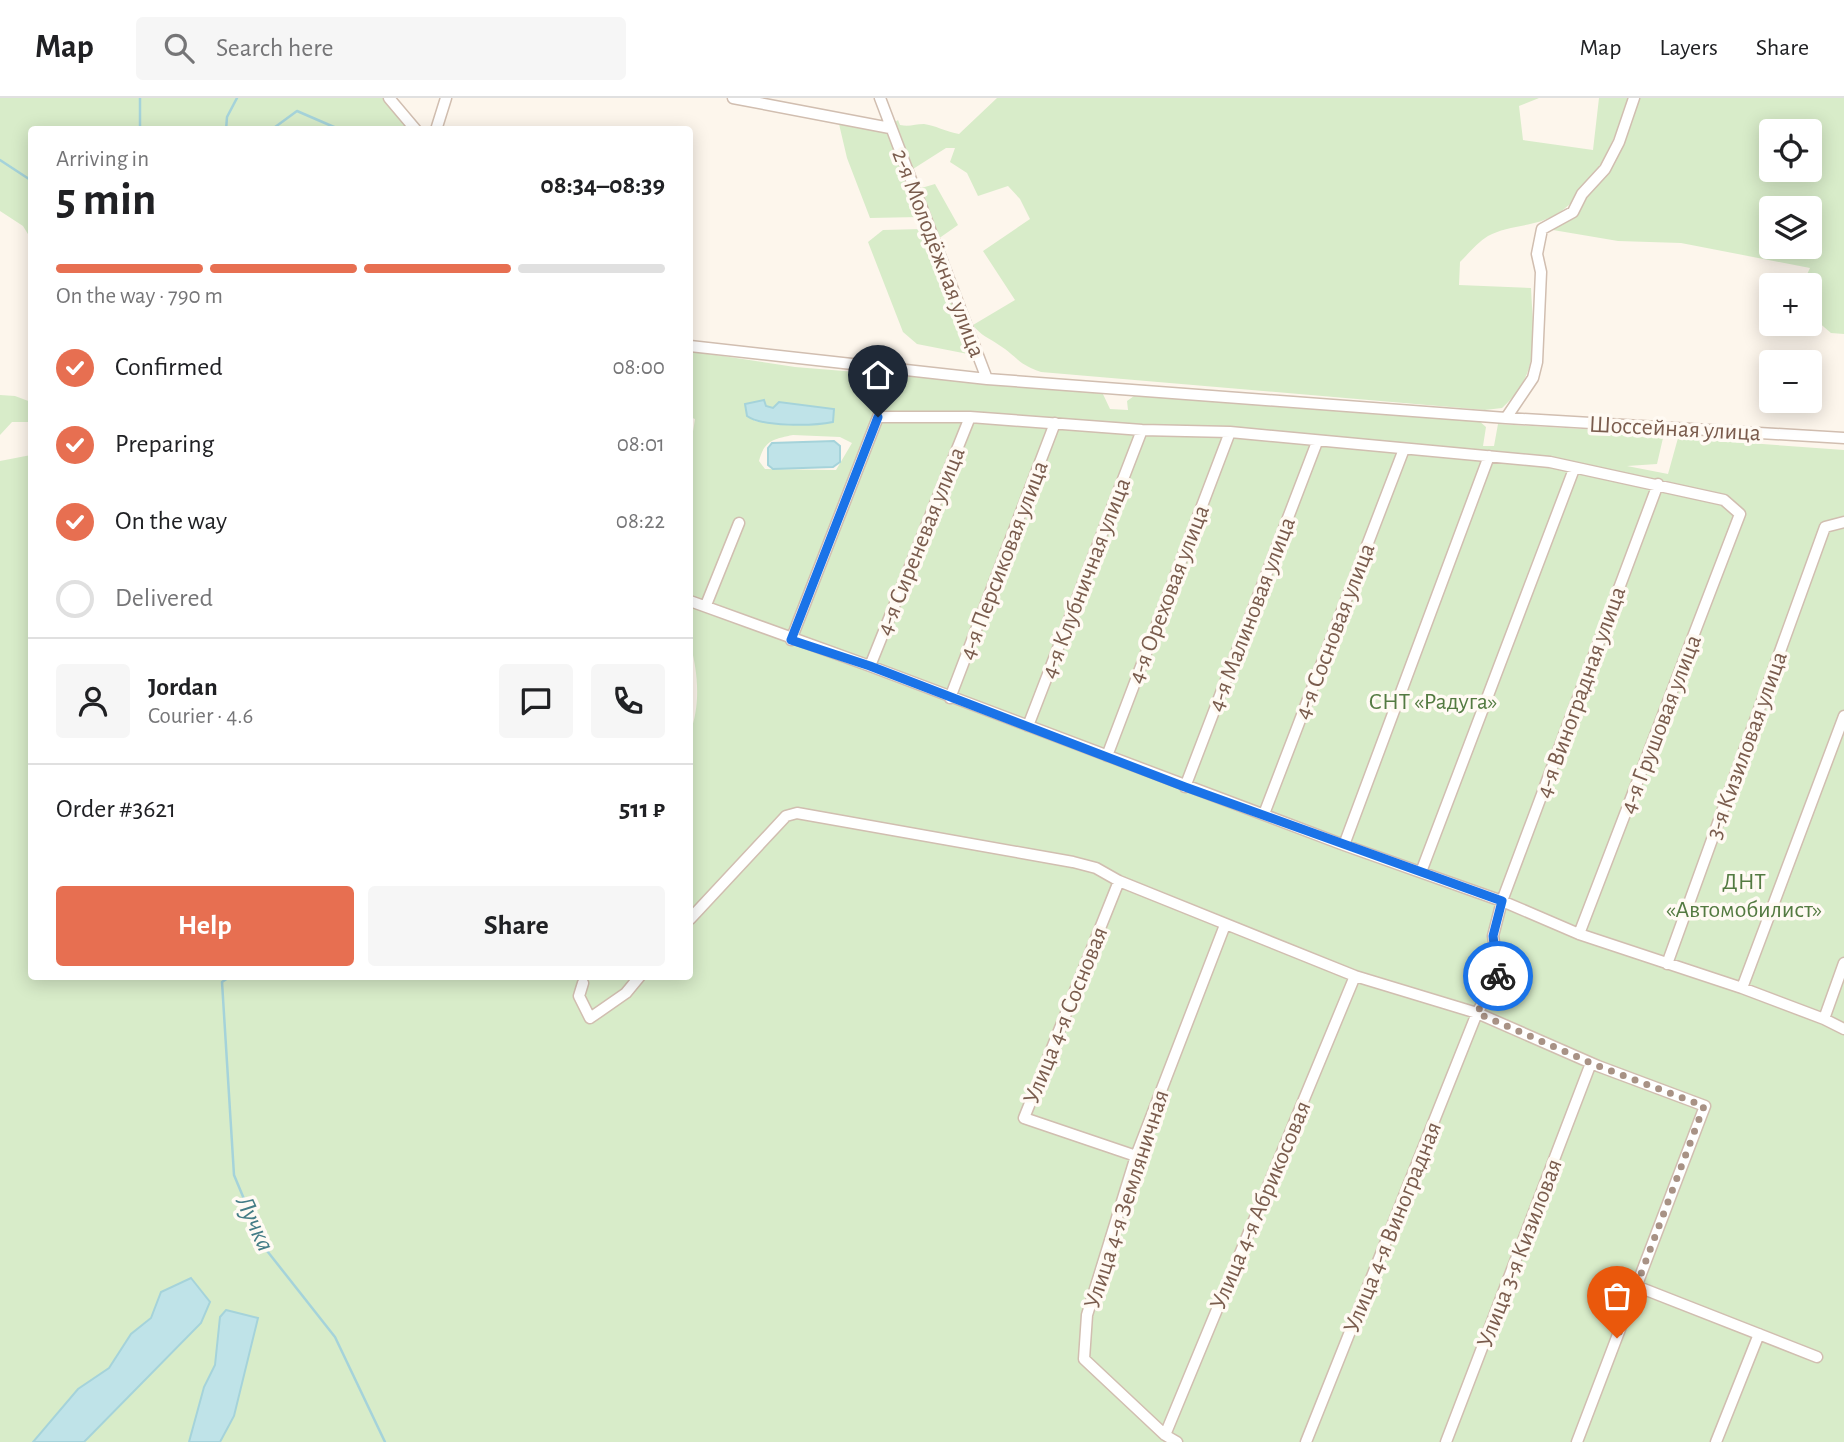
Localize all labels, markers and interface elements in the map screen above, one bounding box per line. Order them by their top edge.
search box [136,17,626,80]
icon: search [160,29,198,67]
text: Map [35,31,94,64]
text: Search here [216,35,334,61]
text: Map [1579,36,1621,60]
text: Layers [1659,36,1718,60]
text: Share [1756,36,1809,60]
map controls [1759,119,1822,413]
button: locate [1759,119,1822,182]
street label: 2-я Молодёжная улица [887,146,989,361]
text: Arriving in [56,148,149,171]
text: 08:34–08:39 [540,172,665,198]
text: 5 min [56,177,156,223]
button: layers [1759,196,1822,259]
button: + [1759,273,1822,336]
text: On the way · 790 m [56,285,223,308]
pin [848,345,908,417]
icon: check [56,349,94,387]
button: − [1759,350,1822,413]
text: Confirmed [115,354,223,380]
text: 08:00 [612,356,665,379]
icon: home [859,356,897,394]
street label: Шоссейная улица [1588,413,1762,445]
icon: check [56,426,94,464]
text: Preparing [115,431,214,457]
text: 08:01 [617,433,665,456]
street label: 4-я Сиреневая улица [872,444,970,639]
street label: 4-я Персиковая улица [955,458,1053,663]
street label: 4-я Клубничная улица [1037,475,1135,682]
street label: 4-я Ореховая улица [1124,502,1214,687]
icon: check [56,503,94,541]
text: On the way [115,508,227,534]
text: 08:22 [616,510,665,533]
street label: 4-я Малиновая улица [1204,514,1300,715]
street label: 4-я Сосновая улица [1290,540,1380,723]
street label: 4-я Виноградная улица [1532,583,1630,801]
text: Delivered [115,585,213,611]
street label: 4-я Грушовая улица [1616,632,1706,817]
street label: 3-я Кизиловая улица [1702,648,1792,842]
button: person [56,664,130,738]
button: chat [499,664,573,738]
button: phone [591,664,665,738]
text: Jordan [148,674,218,700]
park label: СНТ «Радуга» [1369,690,1497,714]
text: Courier · 4.6 [148,705,253,728]
text: Order #3621 [56,796,176,822]
text: 511 ₽ [619,796,665,822]
park label: ДНТ «Автомобилист» [1666,870,1822,922]
button: Help [56,886,354,966]
button: Share [368,886,665,966]
street label: Улица 4-я Сосновая [1019,923,1112,1107]
courier [1463,941,1533,1011]
icon: bike [1479,957,1517,995]
street label: Улица 4-я Земляничная [1080,1087,1174,1312]
street label: Улица 4-я Абрикосовая [1206,1098,1316,1313]
street label: Улица 4-я Виноградная [1340,1118,1446,1336]
street label: Улица 3-я Кизиловая [1473,1156,1567,1351]
water label: Лучка [231,1191,279,1255]
pin [1587,1266,1647,1338]
icon: bag [1598,1277,1636,1315]

